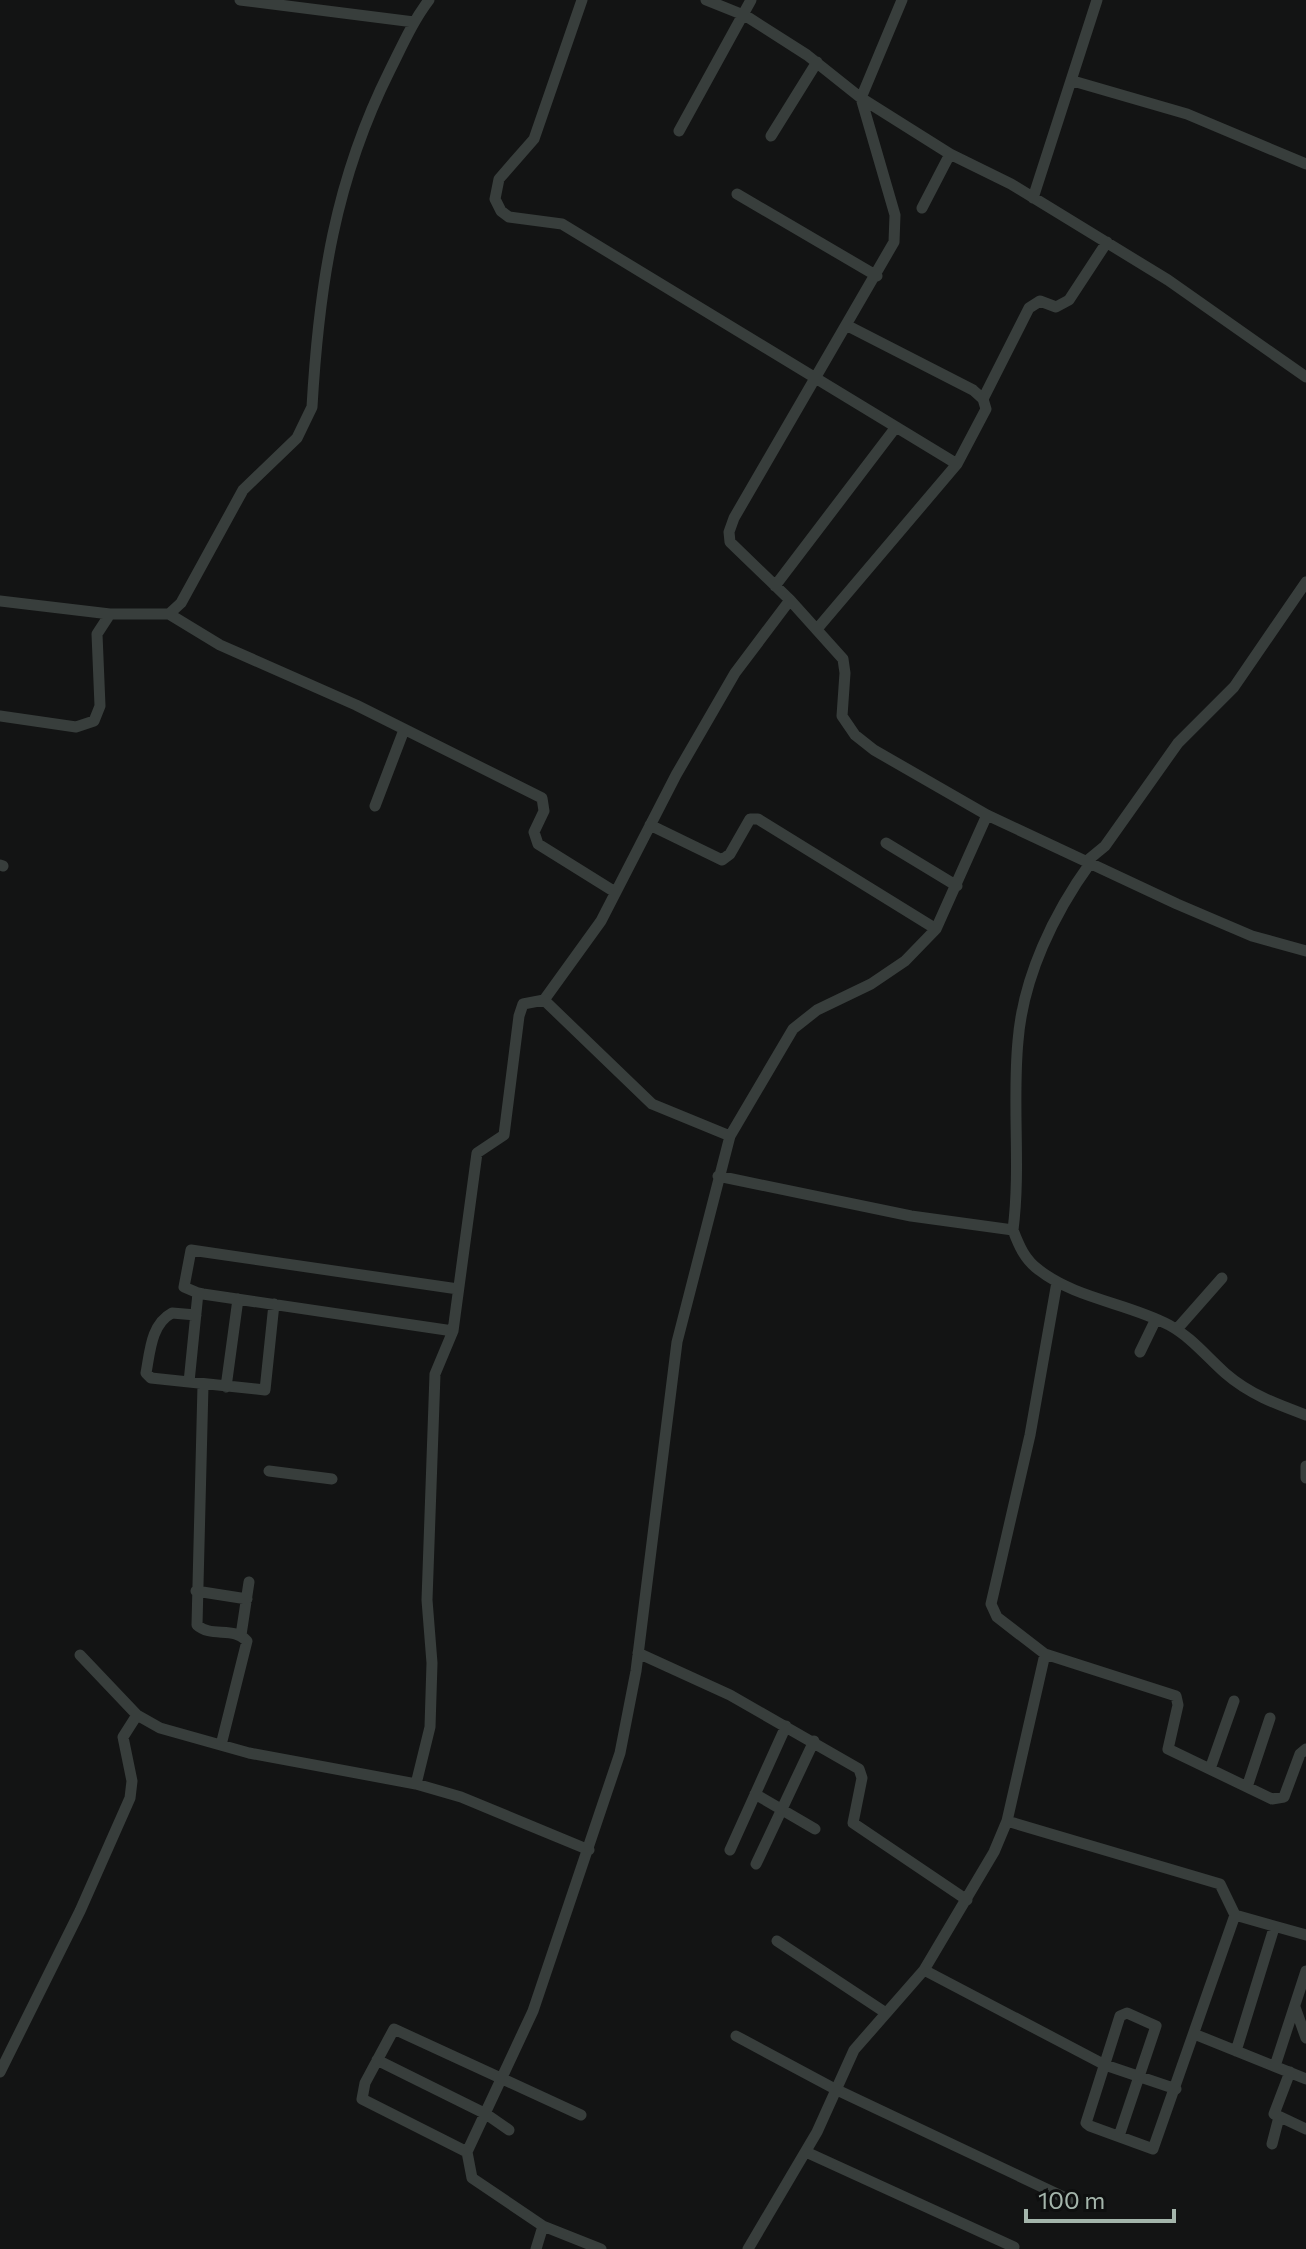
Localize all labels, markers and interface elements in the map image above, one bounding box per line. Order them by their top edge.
scale bar [1026,2173,1174,2223]
text: 100 m [1038,2185,1105,2214]

